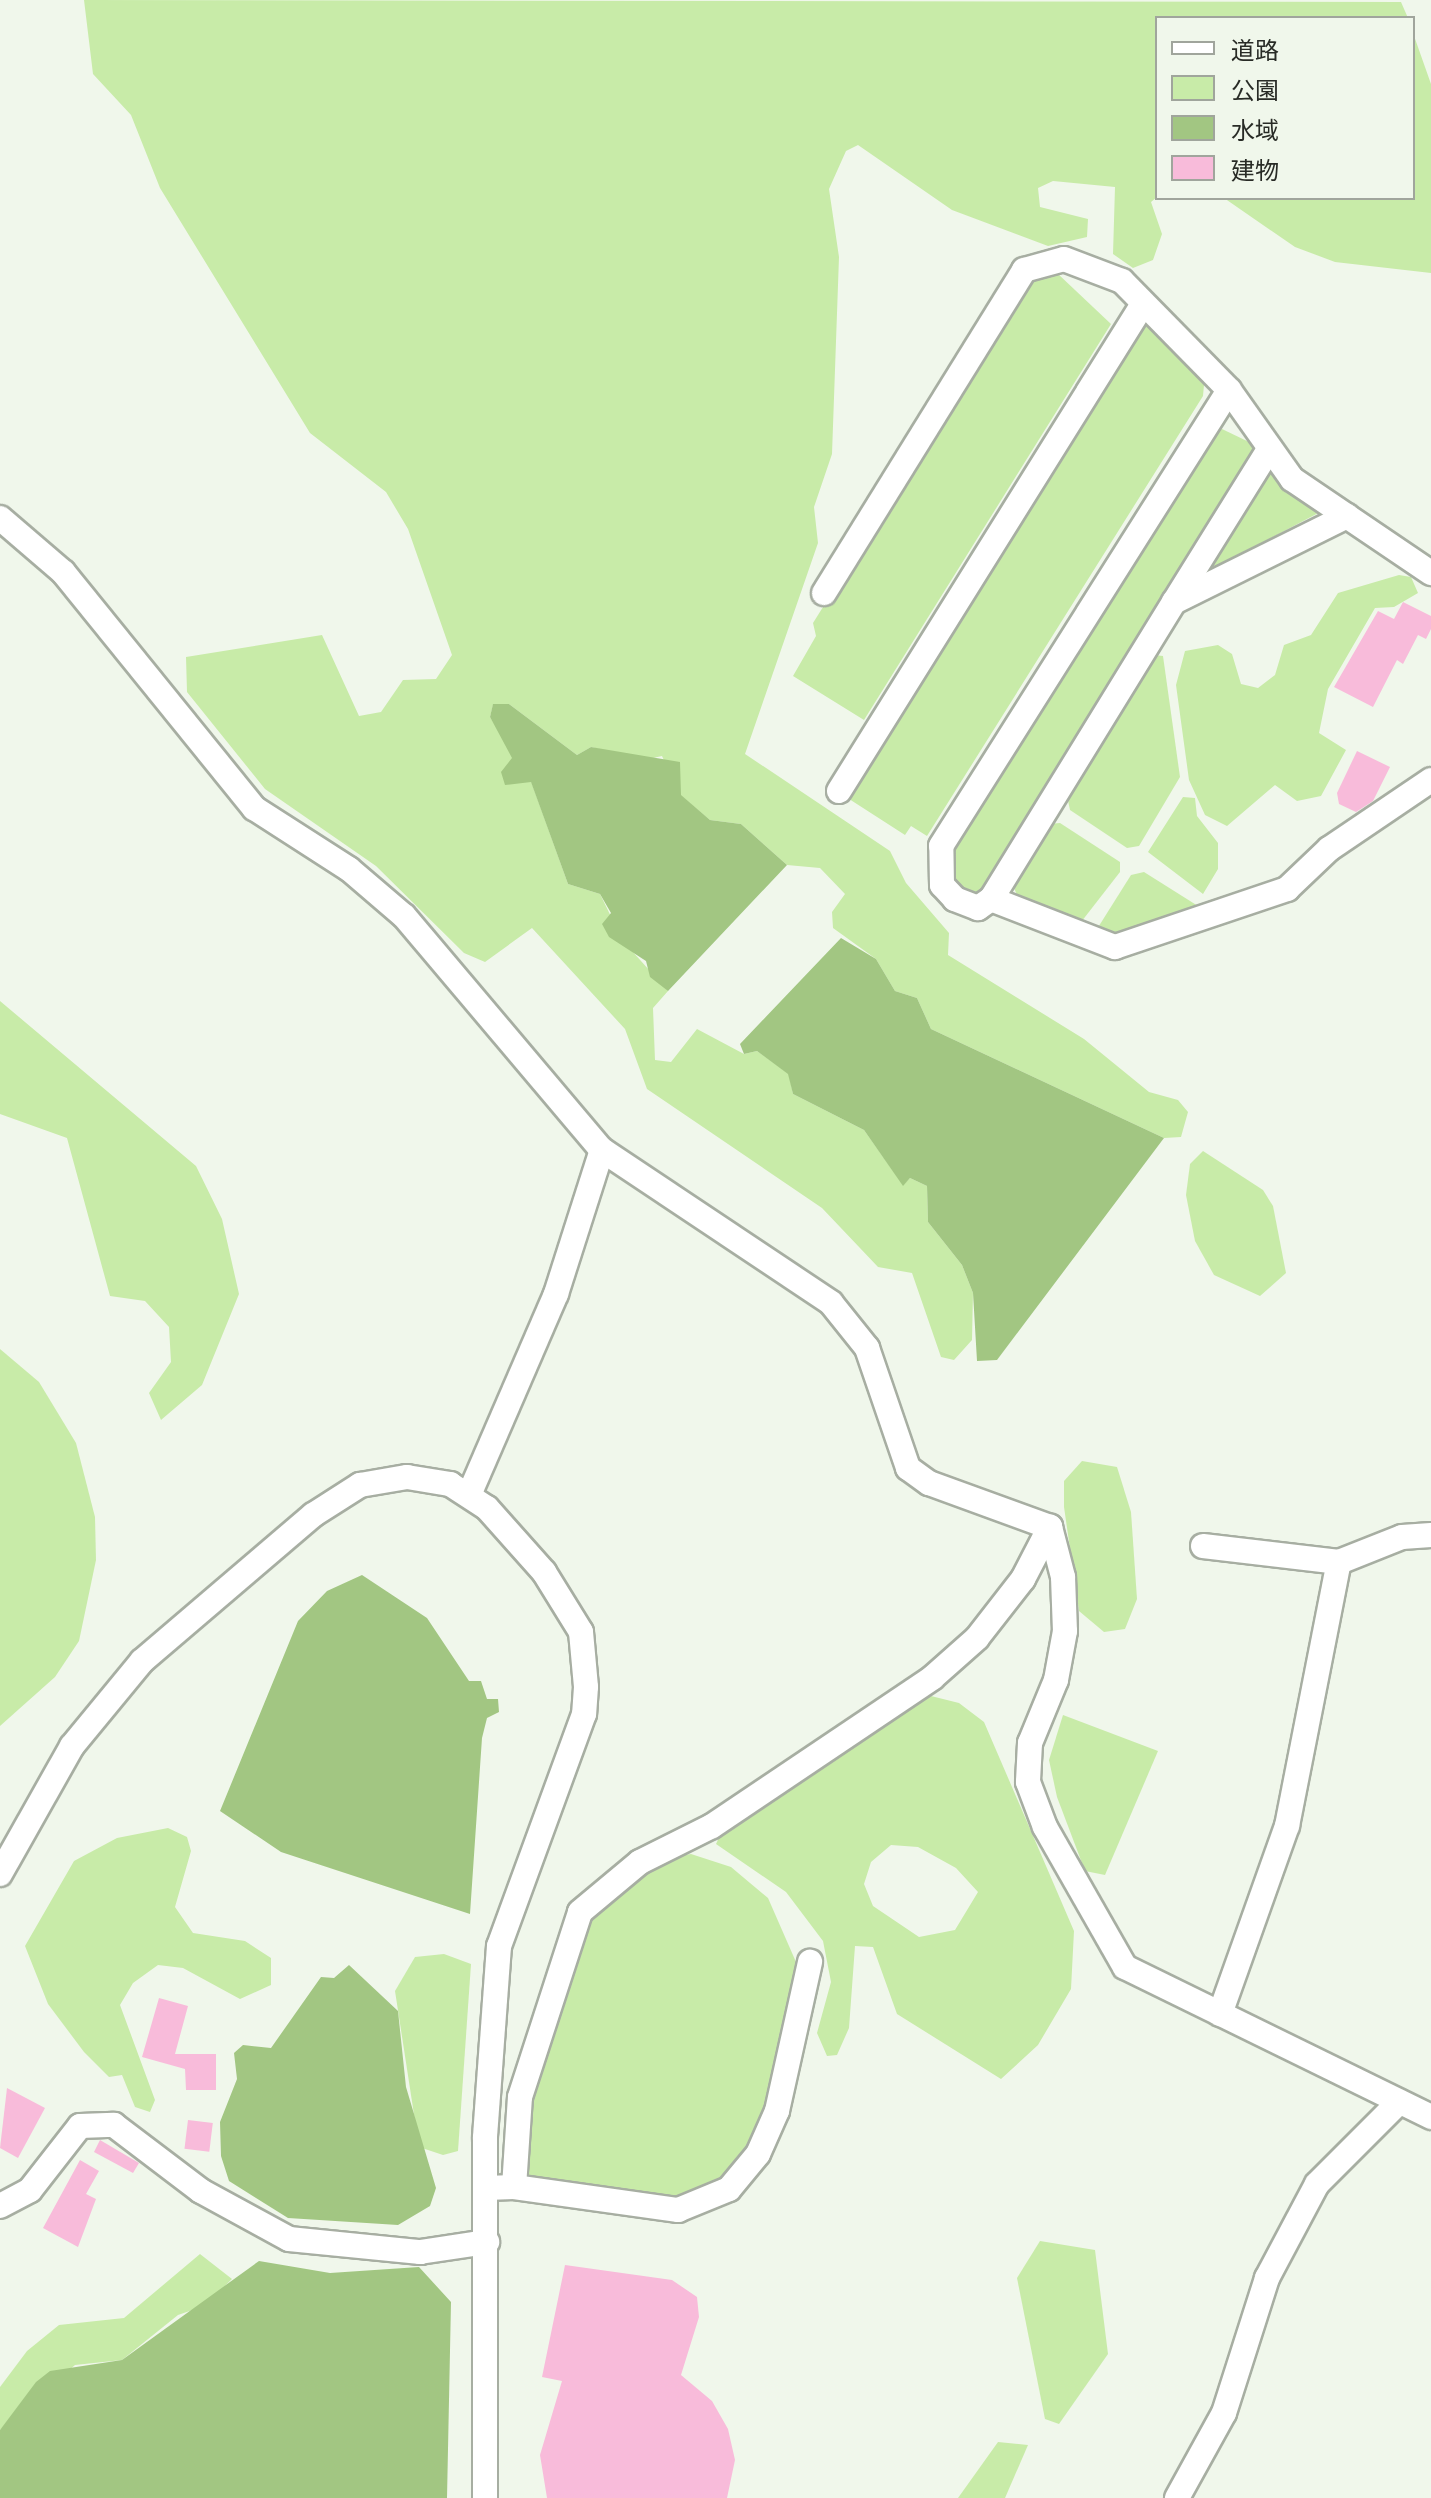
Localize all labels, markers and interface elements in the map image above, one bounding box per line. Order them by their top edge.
legend [1155,16,1415,200]
text: 道路 [1231,36,1279,65]
text: 公園 [1231,76,1279,105]
text: 水域 [1231,116,1279,145]
text: 建物 [1231,156,1279,185]

